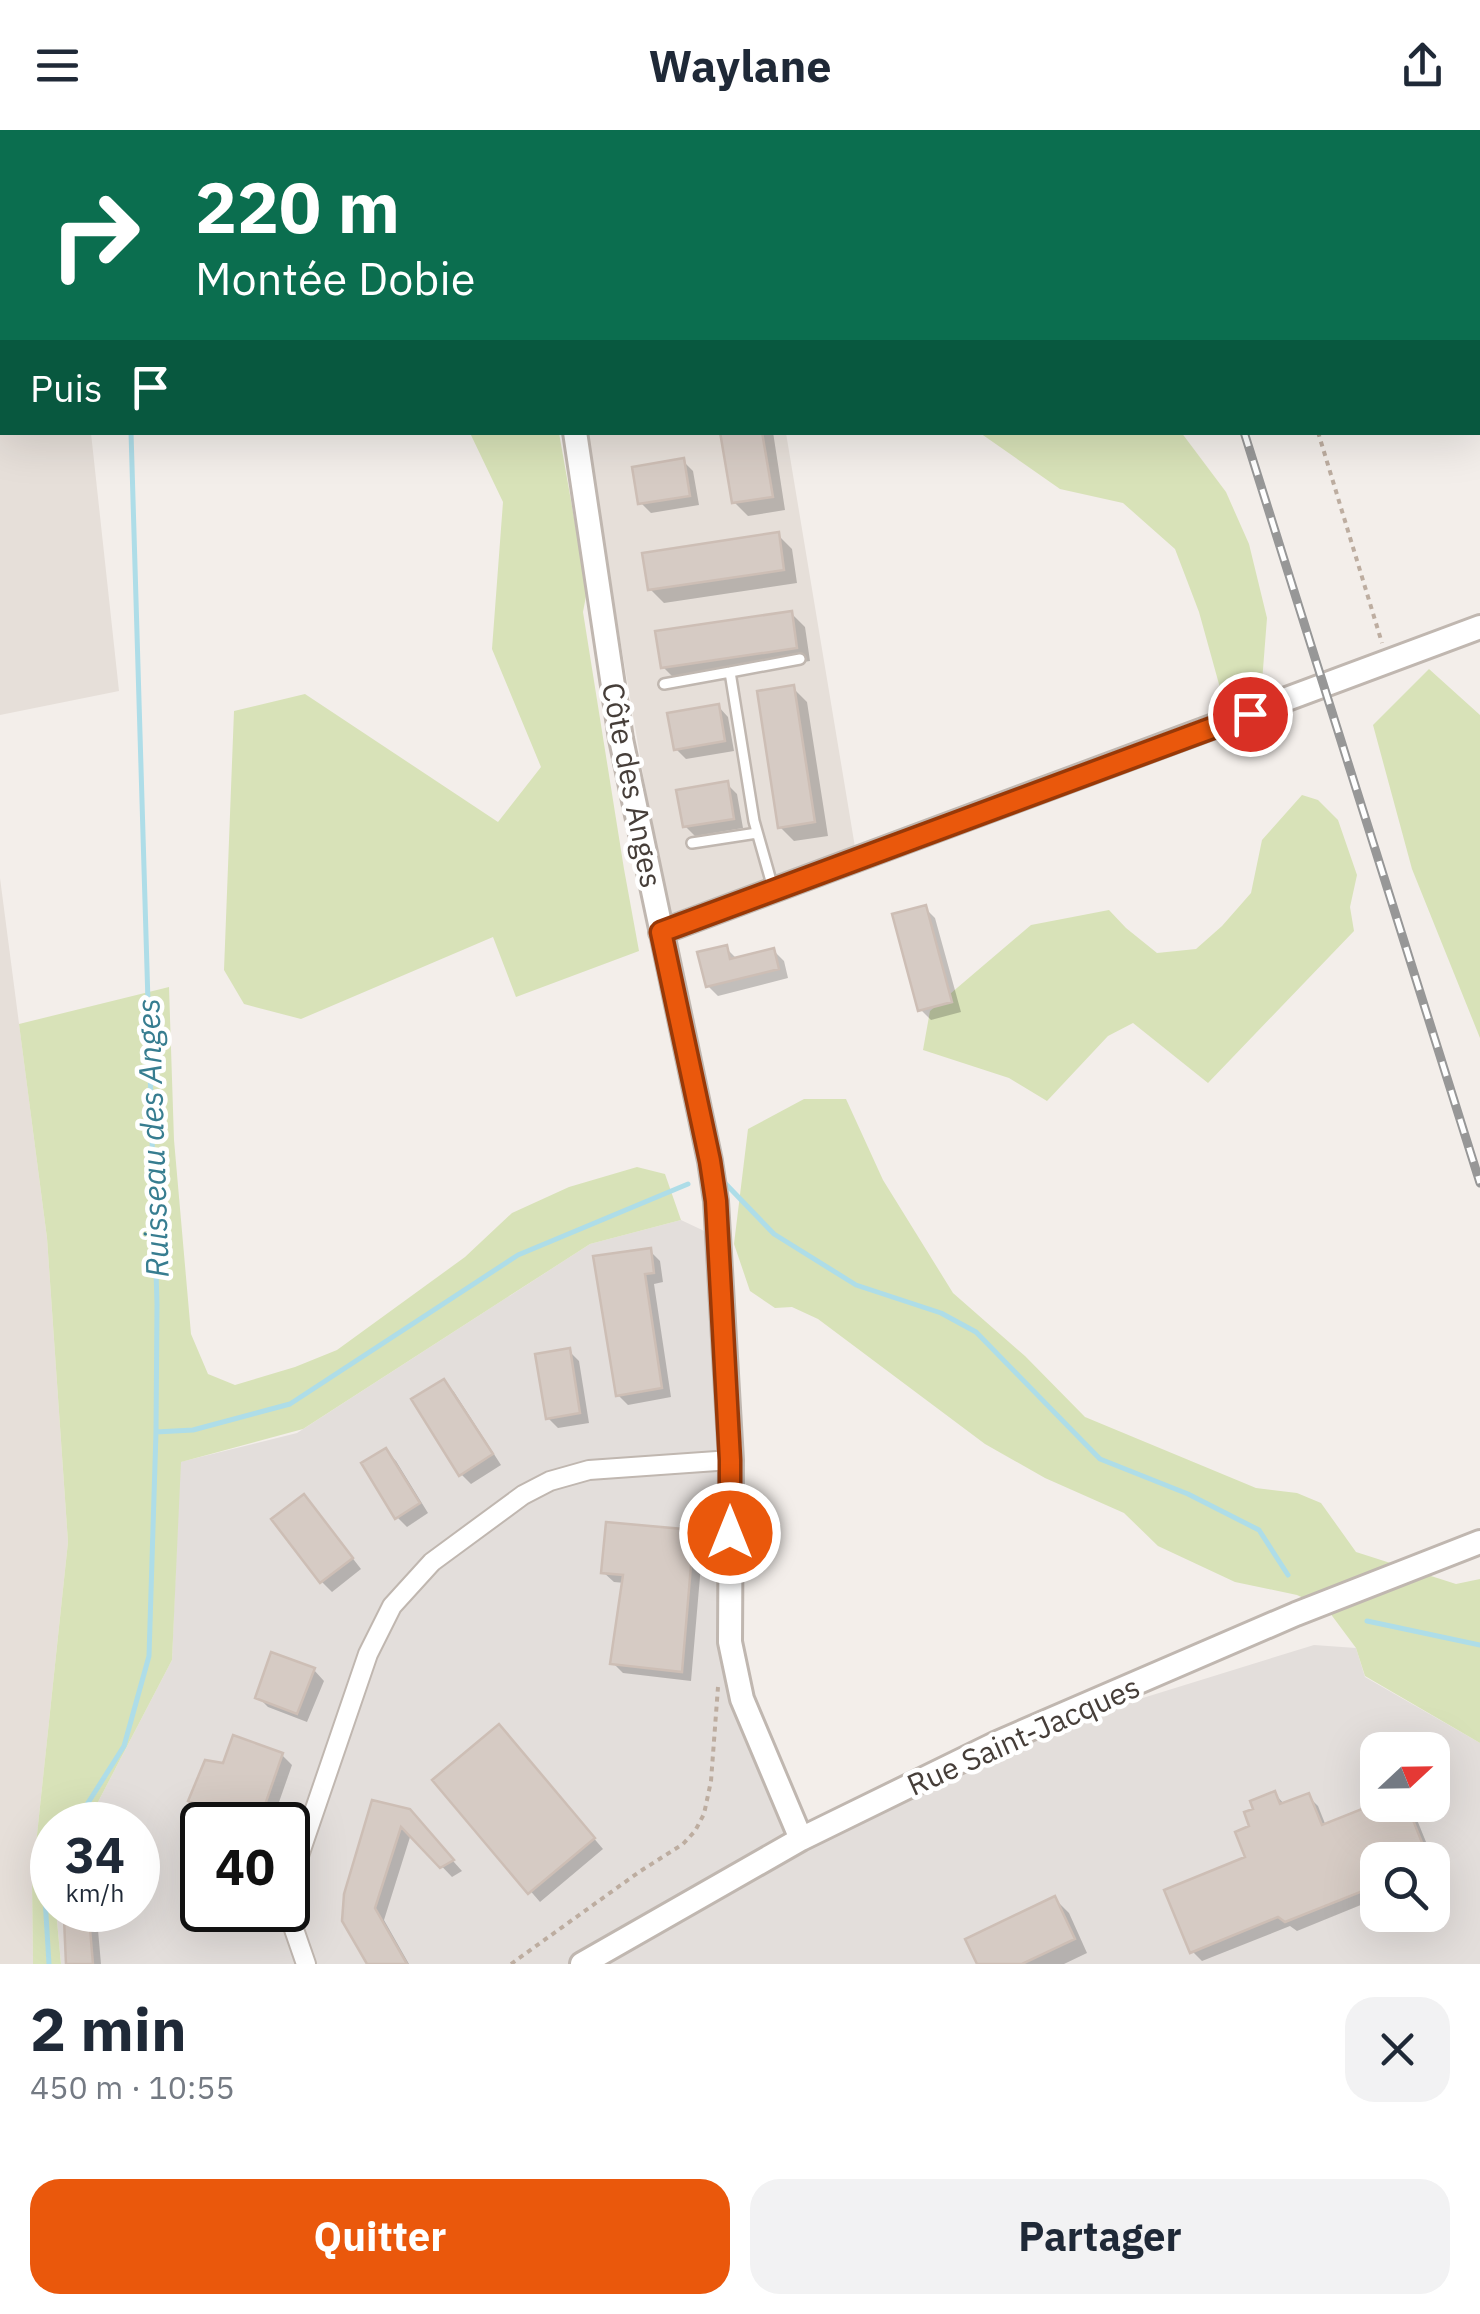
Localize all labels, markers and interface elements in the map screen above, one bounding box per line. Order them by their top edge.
text: Waylane [648,36,832,94]
icon: menu [30,38,85,93]
icon: share [1395,38,1450,93]
text: 220 m [195,161,400,252]
icon: right [30,170,160,300]
text: Montée Dobie [195,249,475,307]
icon: arrive [123,360,178,415]
text: Puis [30,363,103,412]
pin [1208,672,1293,757]
street label: Côte des Anges [594,679,672,891]
icon: arrive [1223,687,1278,742]
water label: Ruisseau des Anges [126,998,178,1278]
position arrow [678,1481,782,1585]
street label: Rue Saint-Jacques [901,1666,1145,1804]
north arrow [1360,1732,1450,1822]
map controls [1360,1732,1450,1932]
speed limit sign: 40 [180,1802,310,1932]
text: 34 [65,1822,125,1887]
button: search [1360,1842,1450,1932]
text: km/h [66,1876,124,1909]
text: 2 min [30,1989,187,2068]
button: close [1345,1997,1450,2102]
text: 450 m · 10:55 [30,2066,235,2108]
button: Quitter [30,2179,730,2294]
button: Partager [750,2179,1450,2294]

